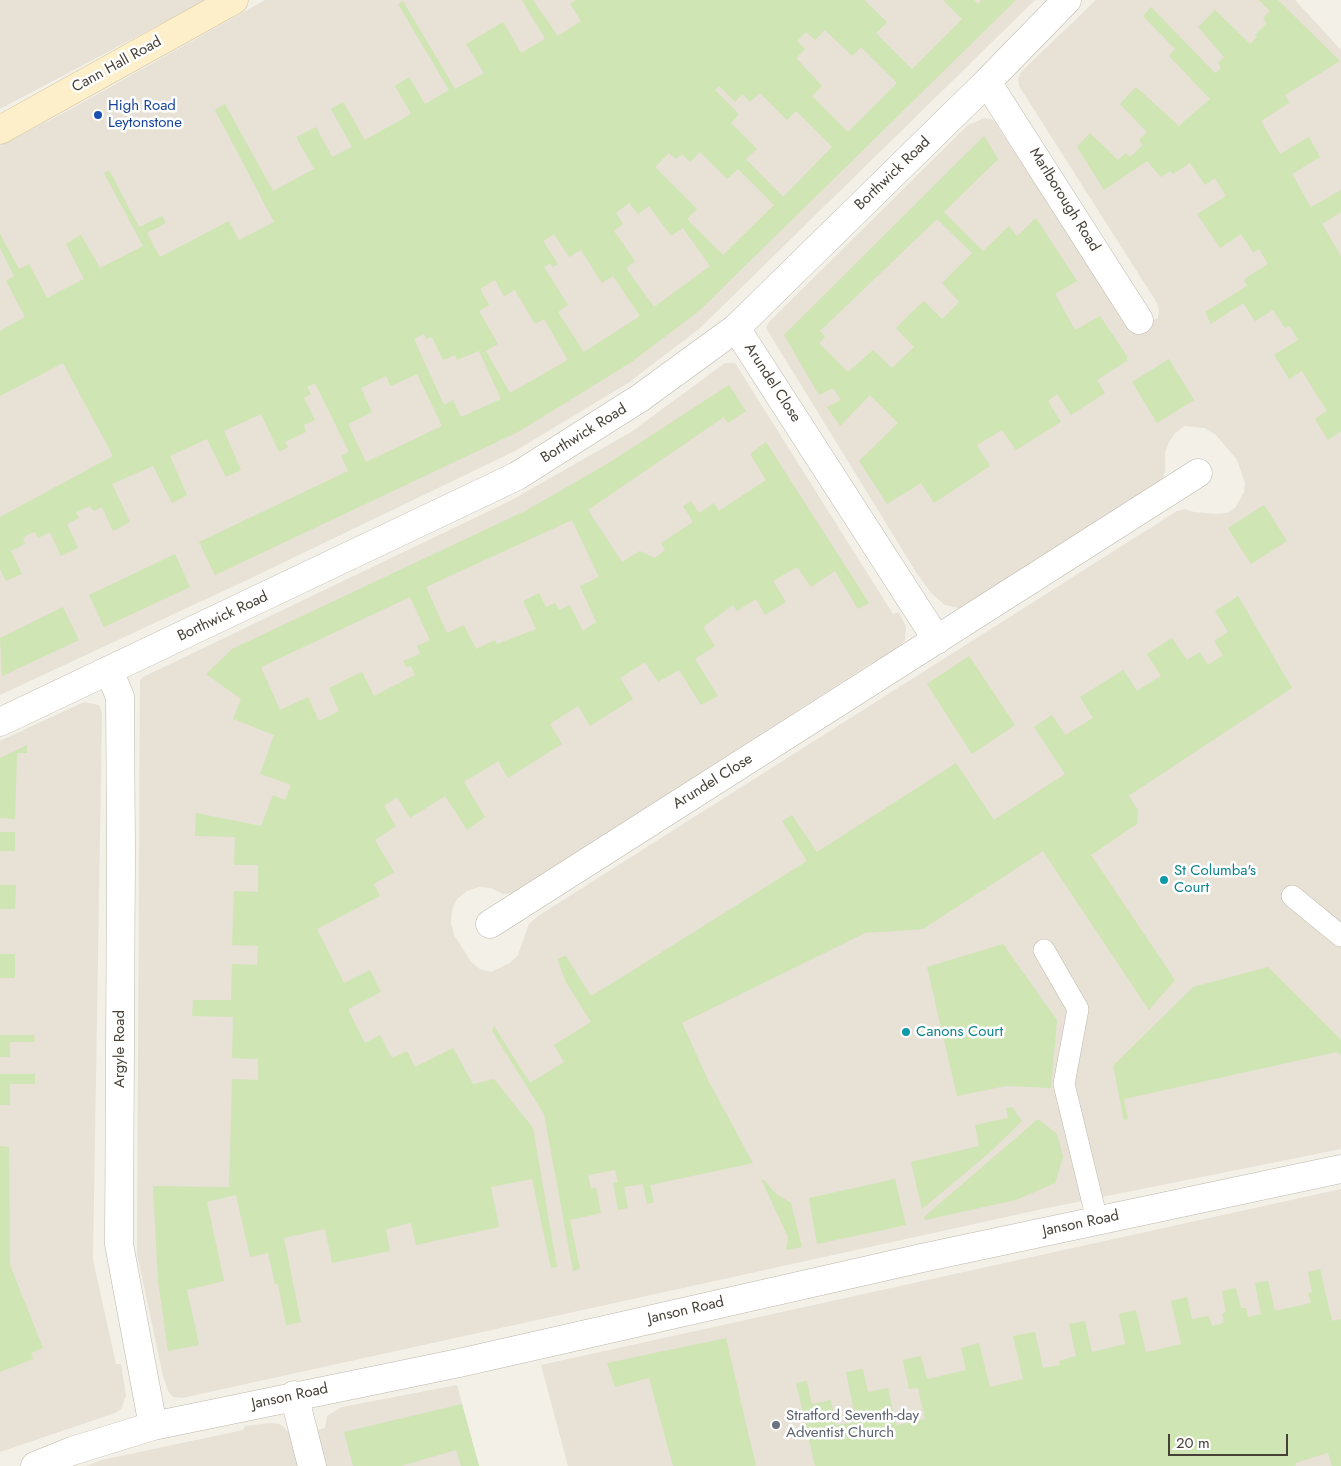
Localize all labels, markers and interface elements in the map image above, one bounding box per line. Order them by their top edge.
street label: Cann Hall Road [69,33,165,97]
place label: High Road Leytonstone [108,97,182,132]
marker: High Road Leytonstone [92,109,104,121]
street label: Borthwick Road [852,134,934,214]
street label: Marlborough Road [1025,145,1103,255]
street label: Arundel Close [740,340,804,426]
street label: Borthwick Road [538,400,630,468]
street label: Borthwick Road [175,588,271,646]
street label: Arundel Close [670,750,756,814]
place label: St Columba's Court [1174,862,1256,897]
marker: St Columba's Court [1158,874,1170,886]
street label: Argyle Road [111,1010,129,1088]
place label: Canons Court [916,1023,1003,1041]
marker: Canons Court [900,1026,912,1038]
street label: Janson Road [1041,1207,1121,1241]
street label: Janson Road [646,1293,726,1329]
street label: Janson Road [250,1380,330,1414]
place label: Stratford Seventh-day Adventist Church [786,1407,919,1442]
marker: Stratford Seventh-day Adventist Church [770,1419,782,1431]
scale bar [1171,1424,1291,1456]
text: 20 m [1176,1432,1210,1454]

